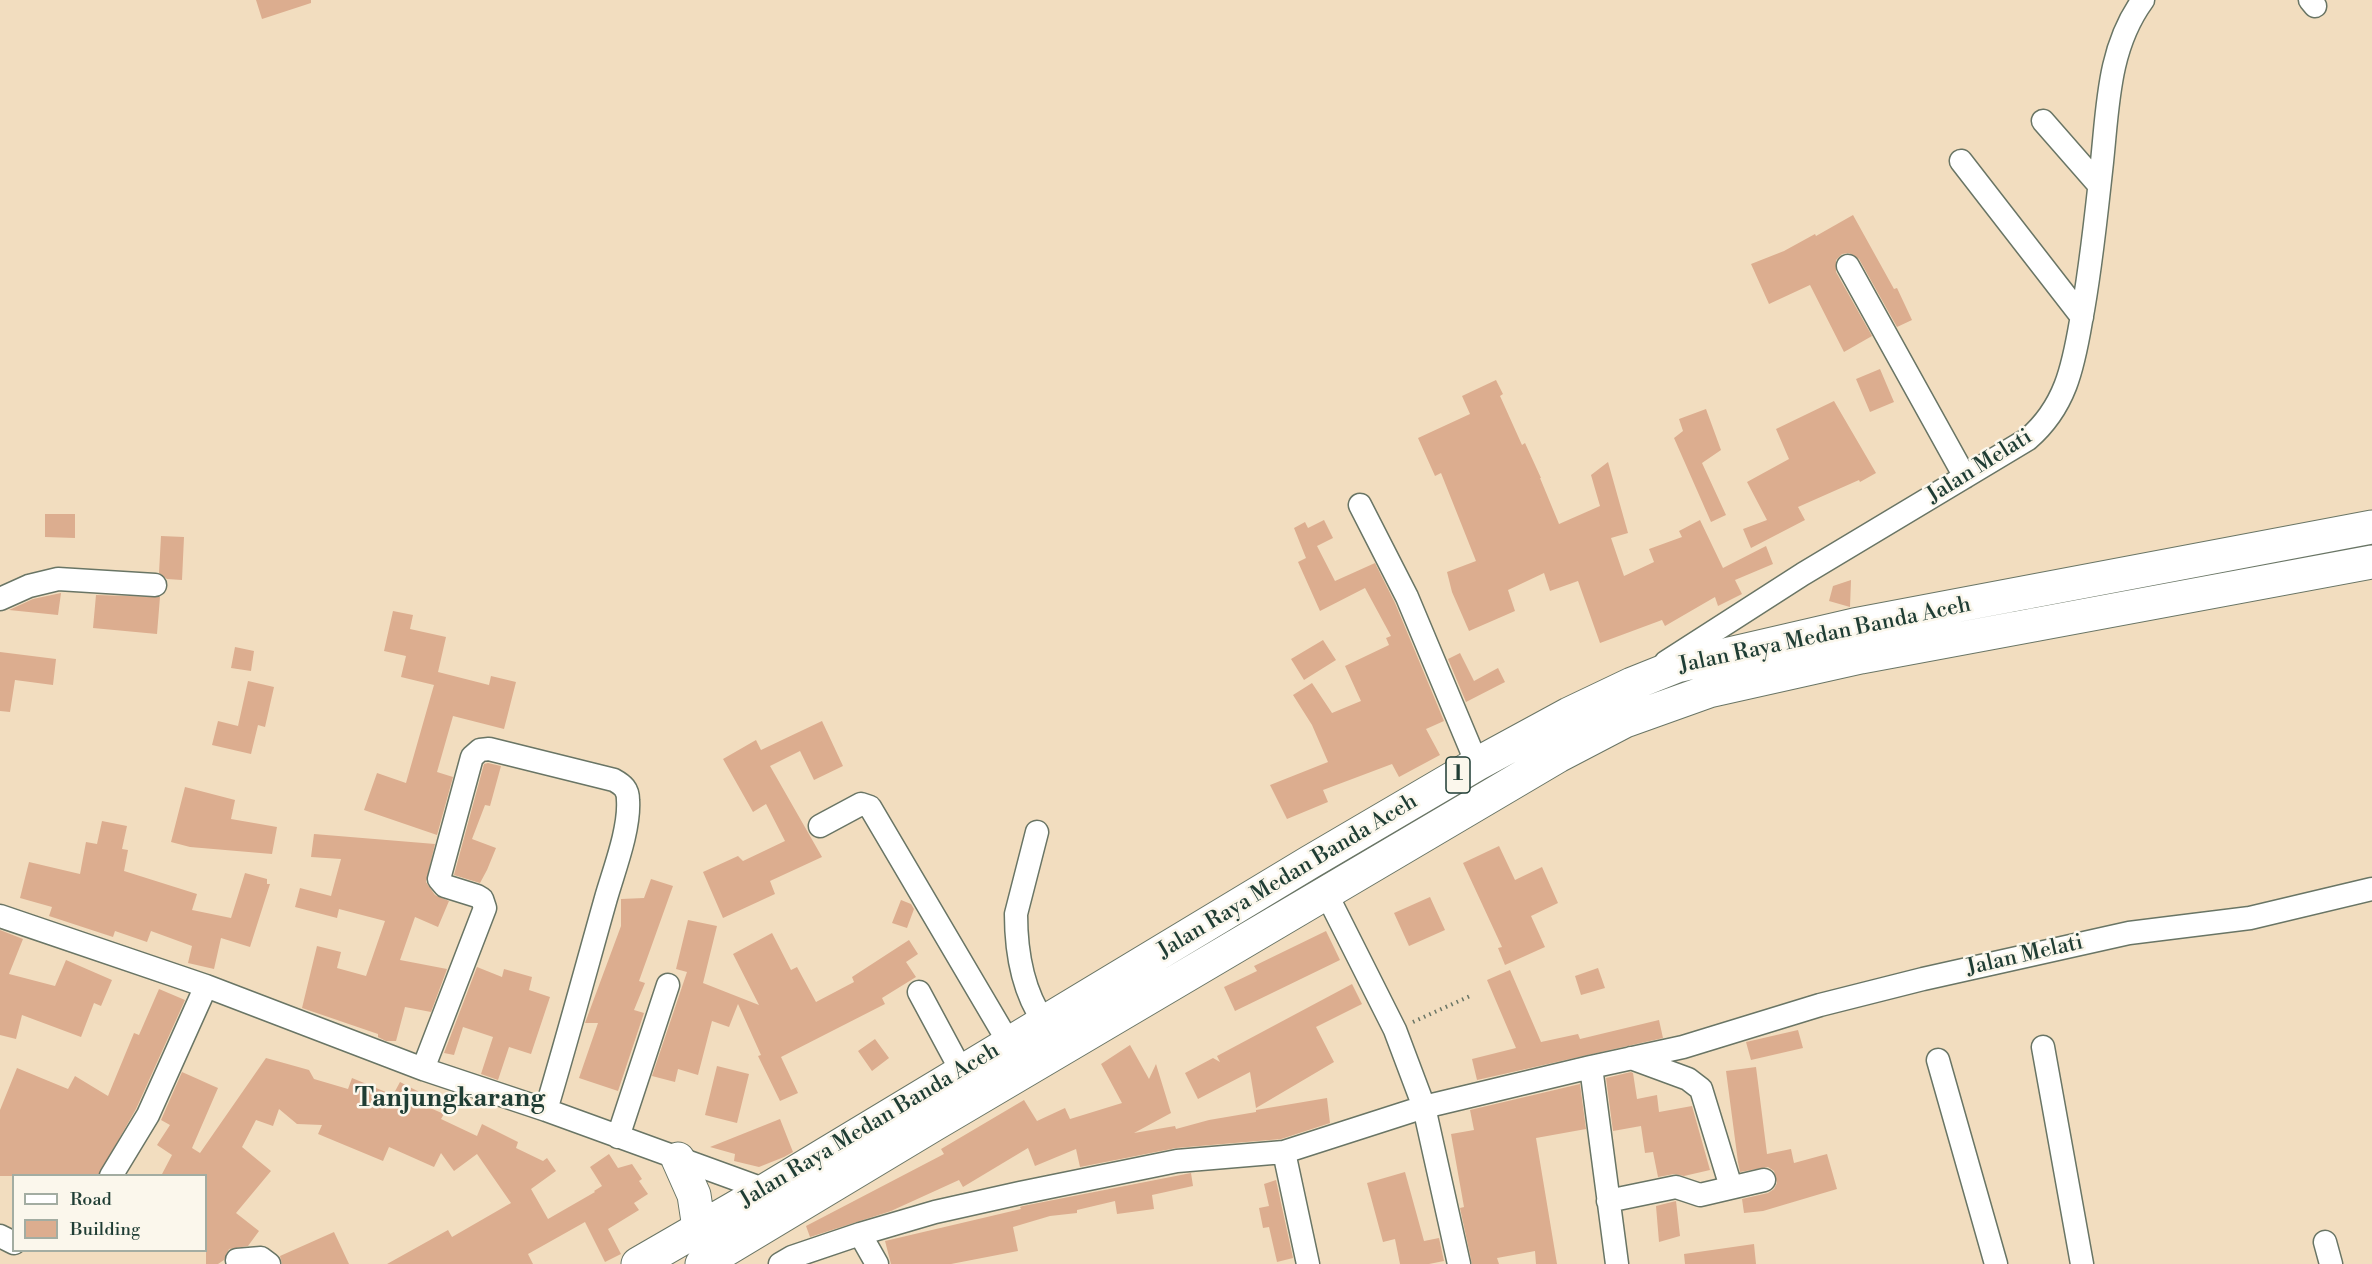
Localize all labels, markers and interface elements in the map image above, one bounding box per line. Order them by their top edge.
street label: Jalan Melati [1923,424,2037,510]
street label: Jalan Raya Medan Banda Aceh [1676,592,1974,680]
road number: 1 [1446,757,1470,793]
street label: Jalan Raya Medan Banda Aceh [1153,789,1423,965]
street label: Jalan Melati [1964,930,2086,982]
street label: Jalan Raya Medan Banda Aceh [735,1038,1005,1214]
district label: Tanjungkarang [355,1084,545,1116]
legend [12,1174,207,1252]
text: Road [70,1188,112,1211]
text: Building [70,1218,140,1241]

